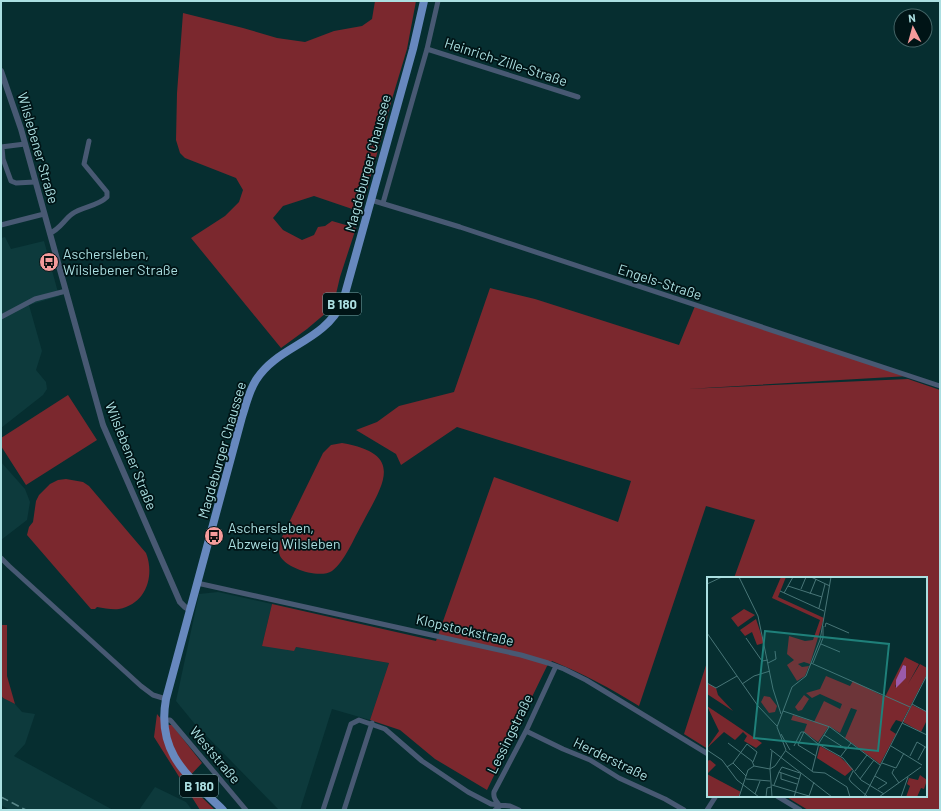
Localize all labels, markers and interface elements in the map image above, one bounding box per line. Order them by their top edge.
north arrow [893,8,933,48]
text: N [908,11,916,24]
street label: Heinrich-Zille-Straße [443,34,570,89]
street label: Wilslebener Straße [14,90,63,206]
street label: Magdeburger Chaussee [341,92,394,233]
place label: Aschersleben, Wilslebener Straße [63,245,178,278]
bus stop icon: Aschersleben, Wilslebener Straße [38,251,60,273]
street label: Engels-Straße [616,260,704,303]
road number: B 180 [323,293,361,315]
street label: Magdeburger Chaussee [194,379,249,520]
street label: Wilslebener Straße [102,399,161,512]
place label: Aschersleben, Abzweig Wilsleben [228,519,341,552]
bus stop icon: Aschersleben, Abzweig Wilsleben [203,525,225,547]
inset map [707,577,927,797]
street label: Klopstockstraße [415,610,516,649]
street label: Lessingstraße [483,691,536,776]
street label: Weststraße [186,722,244,787]
street label: Herderstraße [571,733,651,784]
road number: B 180 [180,775,218,797]

